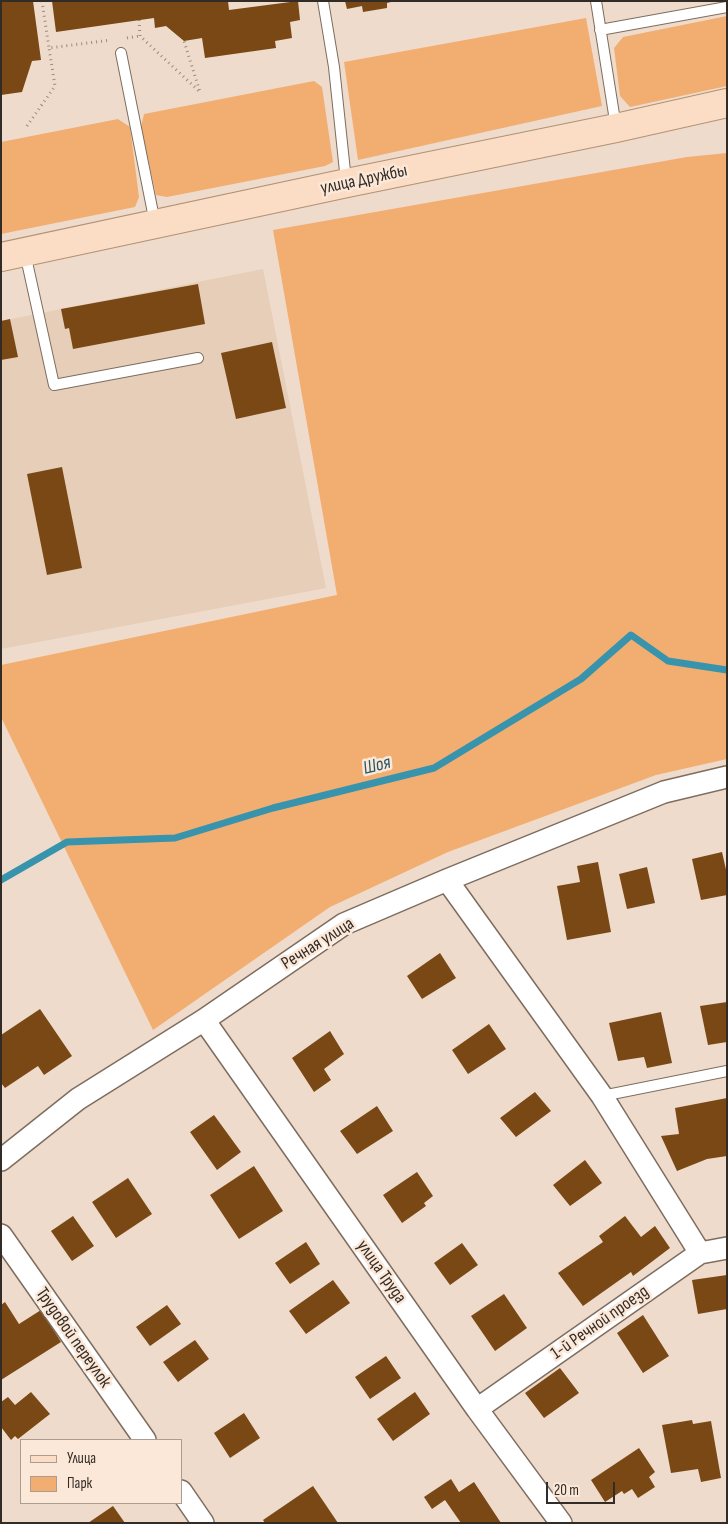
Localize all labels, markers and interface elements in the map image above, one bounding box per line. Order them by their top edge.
street label: улица Дружбы [319,160,409,200]
water label: Шоя [361,752,393,780]
street label: Речная улица [278,913,358,975]
street label: улица Труда [351,1236,411,1308]
street label: 1-й Речной проезд [547,1281,653,1365]
street label: Трудовой переулок [30,1284,116,1392]
legend [20,1439,182,1504]
text: Улица [67,1449,96,1468]
scale bar [548,1472,617,1504]
text: Парк [67,1474,92,1493]
text: 20 m [554,1481,579,1500]

